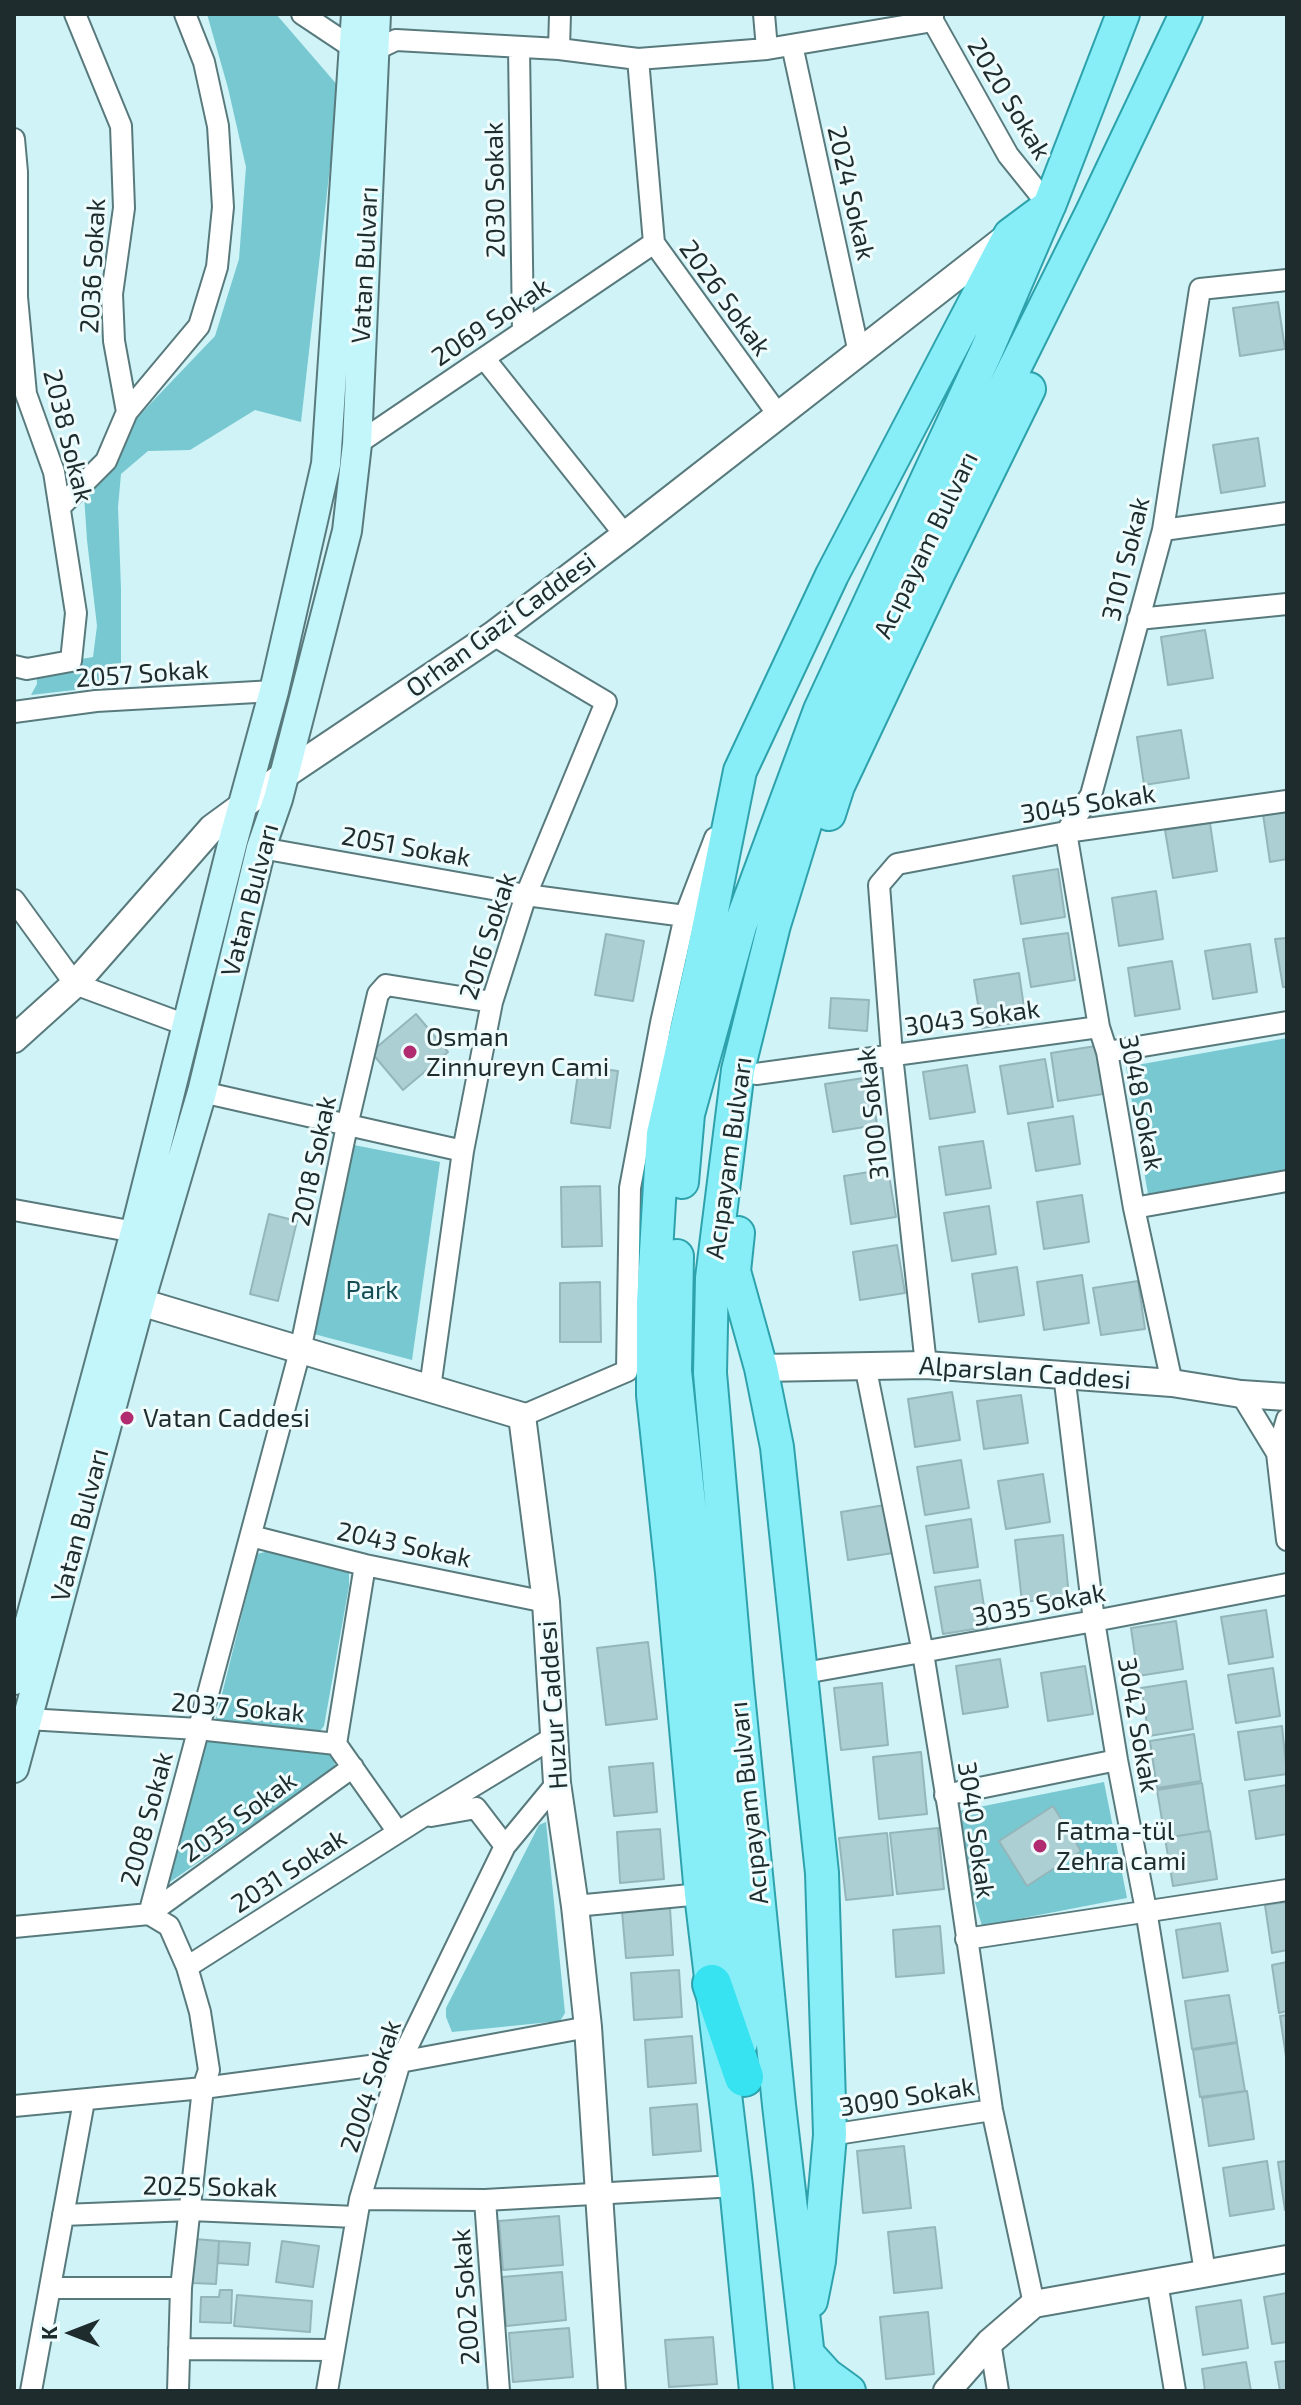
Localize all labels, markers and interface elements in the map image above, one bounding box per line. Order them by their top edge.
street label: 2020 Sokak [960,32,1058,166]
street label: 2030 Sokak [478,122,512,258]
street label: 2024 Sokak [820,123,882,263]
street label: Vatan Bulvarı [345,186,385,344]
street label: 2036 Sokak [74,198,112,334]
street label: 2026 Sokak [673,234,777,362]
street label: 2069 Sokak [426,271,556,373]
street label: 2038 Sokak [36,366,100,506]
street label: Acıpayam Bulvarı [867,446,985,644]
street label: 3101 Sokak [1096,494,1156,624]
street label: Orhan Gazi Caddesi [400,546,602,704]
street label: 2057 Sokak [74,654,210,694]
street label: 3045 Sokak [1018,778,1158,830]
street label: Vatan Bulvarı [215,820,285,980]
street label: 2051 Sokak [339,820,473,874]
street label: 2016 Sokak [453,869,523,1003]
street label: 3043 Sokak [902,993,1042,1043]
place label: Osman Zinnureyn Cami [426,1021,609,1082]
street label: 3048 Sokak [1113,1032,1169,1174]
marker: Osman Zinnureyn Cami [401,1043,419,1061]
street label: 3100 Sokak [851,1047,895,1181]
street label: Acıpayam Bulvarı [699,1055,759,1261]
street label: 2018 Sokak [285,1093,343,1229]
park label: Park [345,1274,399,1306]
street label: Alparslan Caddesi [918,1350,1132,1396]
place label: Vatan Caddesi [143,1402,310,1434]
marker: Vatan Caddesi [118,1409,136,1427]
street label: Vatan Bulvarı [45,1445,115,1605]
street label: 2043 Sokak [334,1516,474,1574]
street label: 3035 Sokak [970,1577,1108,1633]
street label: Huzur Caddesi [532,1620,574,1790]
street label: 3042 Sokak [1111,1655,1165,1795]
street label: 2037 Sokak [170,1687,306,1729]
street label: Acıpayam Bulvarı [723,1700,775,1906]
street label: 2008 Sokak [114,1748,180,1890]
street label: 3040 Sokak [951,1760,1001,1900]
street label: 2035 Sokak [175,1765,303,1869]
place label: Fatma-tül Zehra cami [1056,1815,1186,1876]
street label: 2031 Sokak [226,1822,352,1920]
marker: Fatma-tül Zehra cami [1031,1837,1049,1855]
street label: 2004 Sokak [334,2016,408,2156]
street label: 3090 Sokak [837,2071,977,2123]
street label: 2025 Sokak [142,2170,278,2204]
street label: 2002 Sokak [446,2228,486,2366]
north arrow [32,2293,112,2373]
text: K [35,2326,61,2340]

